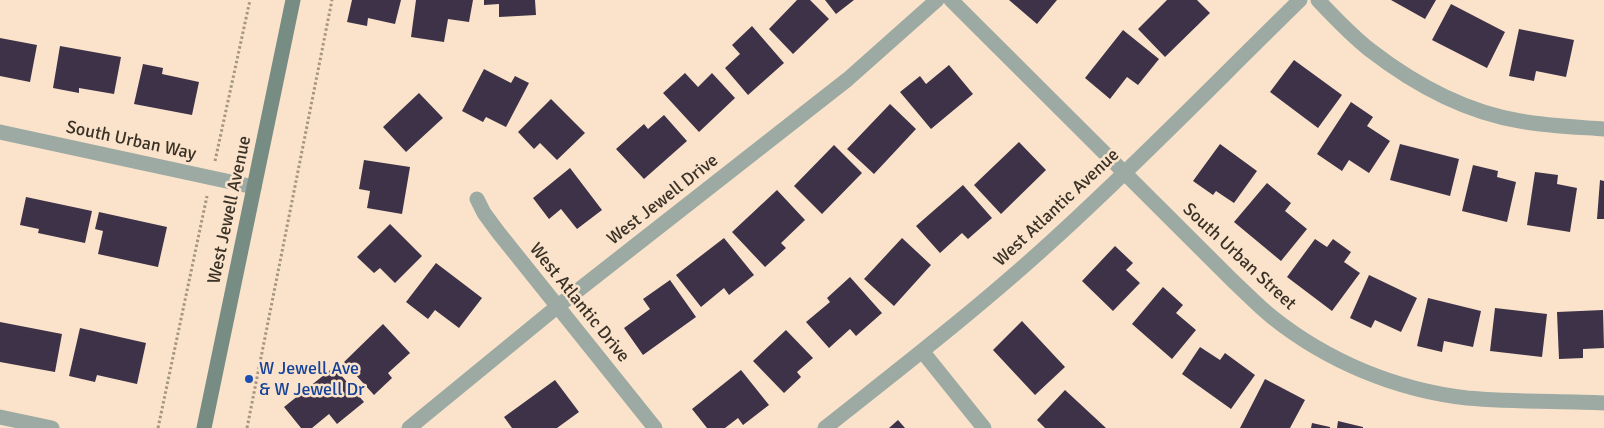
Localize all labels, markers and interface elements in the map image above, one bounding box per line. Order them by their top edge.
street label: South Urban Way [64,117,198,165]
street label: West Jewell Avenue [204,134,256,286]
street label: West Atlantic Avenue [990,144,1124,272]
street label: West Jewell Drive [603,150,723,250]
street label: South Urban Street [1178,199,1300,315]
street label: West Atlantic Drive [524,239,634,367]
place label: W Jewell Ave & W Jewell Dr [259,358,365,400]
marker: W Jewell Ave & W Jewell Dr [243,373,255,385]

